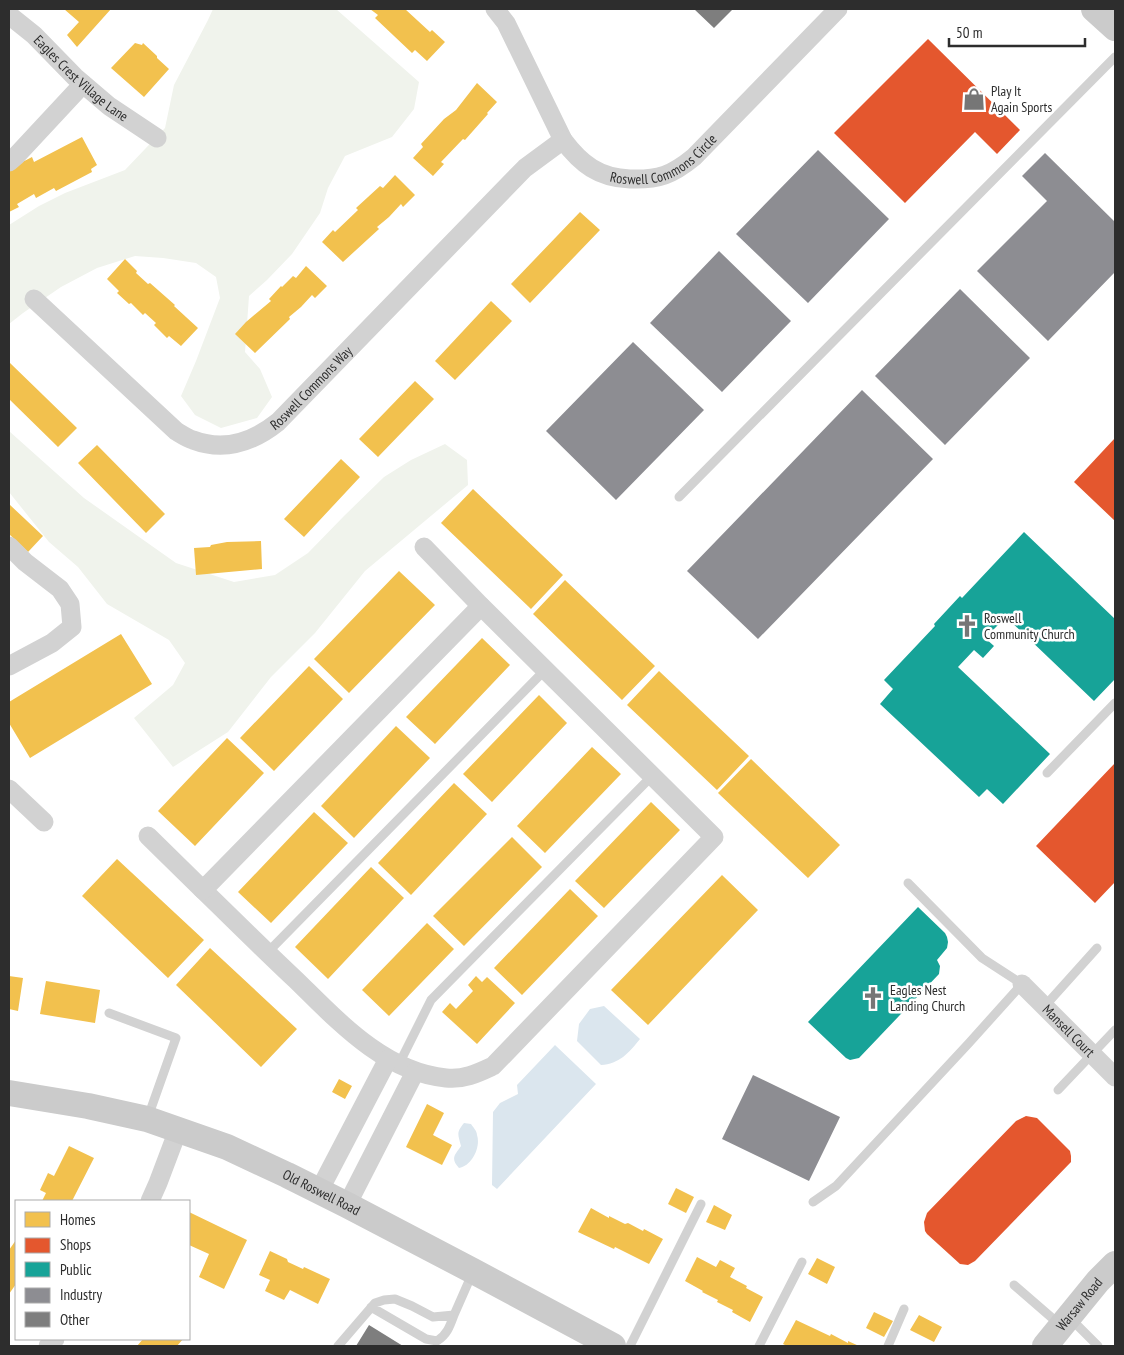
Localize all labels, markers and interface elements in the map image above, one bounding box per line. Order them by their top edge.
scale bar [949,15,1085,47]
text: 50 m [956,23,982,42]
street label: Eagles Crest Village Lane [30,31,132,125]
place label: Play It Again Sports [991,82,1052,116]
shop icon: Play It Again Sports [961,86,987,112]
street label: Roswell Commons Circle [609,130,721,188]
street label: Roswell Commons Way [267,342,357,434]
place label: Roswell Community Church [984,609,1075,643]
church icon: Roswell Community Church [954,613,980,639]
place label: Eagles Nest Landing Church [890,981,965,1015]
church icon: Eagles Nest Landing Church [860,985,886,1011]
street label: Mansell Court [1039,1001,1099,1061]
street label: Old Roswell Road [280,1165,363,1219]
legend [15,1200,190,1340]
text: Homes [60,1210,96,1229]
text: Shops [60,1235,91,1254]
text: Public [60,1260,92,1279]
street label: Warsaw Road [1052,1274,1106,1334]
text: Industry [60,1285,102,1304]
text: Other [60,1310,90,1329]

